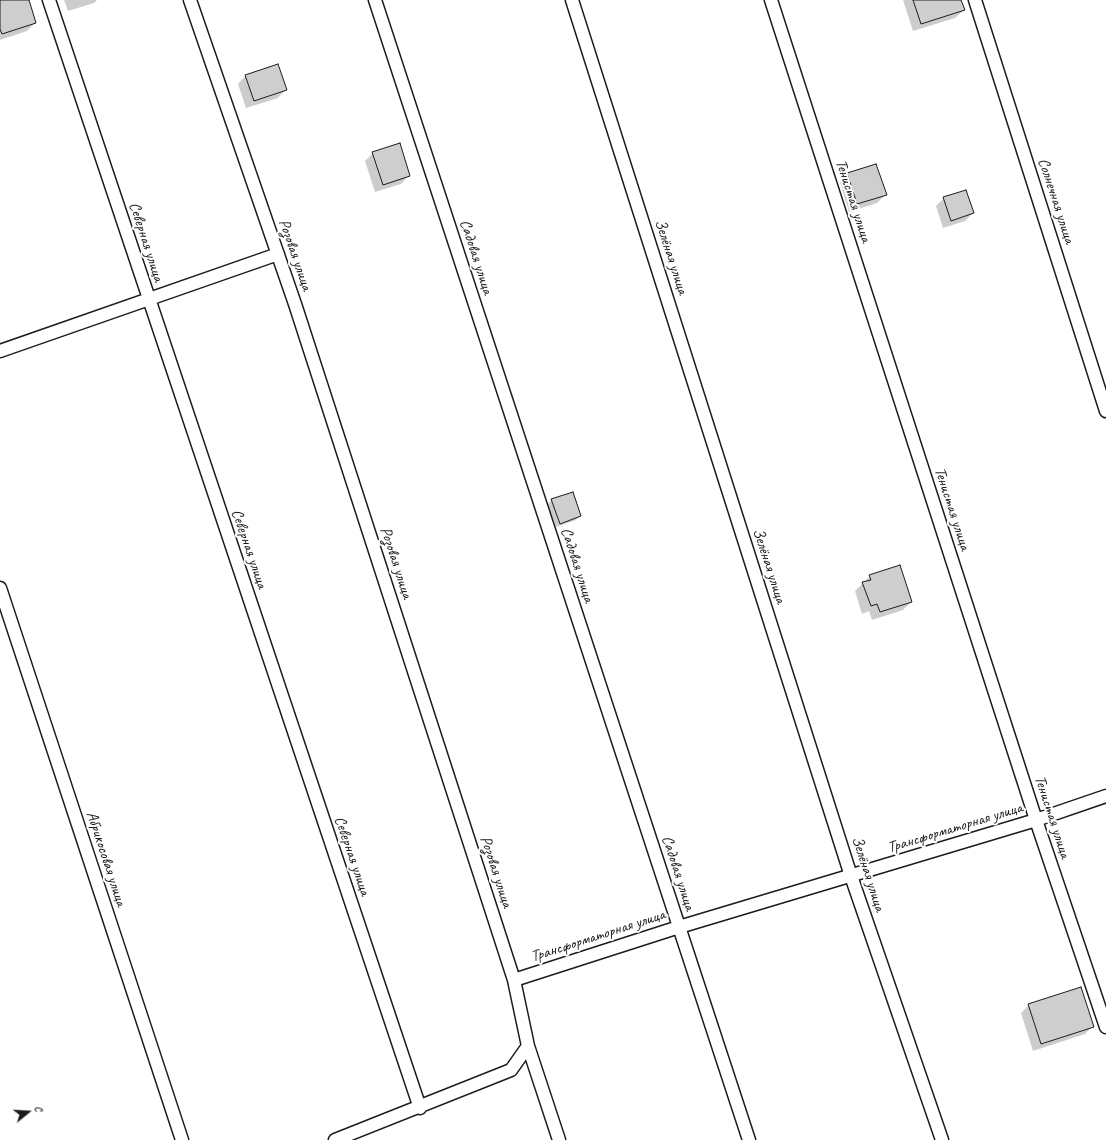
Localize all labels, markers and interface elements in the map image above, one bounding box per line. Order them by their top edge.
street label: Солнечная улица [1033,156,1079,246]
street label: Тенистая улица [831,157,875,245]
street label: Северная улица [124,200,168,284]
street label: Розовая улица [274,217,316,293]
street label: Садовая улица [455,217,497,297]
street label: Зелёная улица [650,217,692,297]
street label: Тенистая улица [930,465,974,553]
street label: Северная улица [226,507,272,591]
street label: Розовая улица [375,525,417,601]
street label: Садовая улица [556,525,598,605]
street label: Зелёная улица [748,526,790,606]
street label: Тенистая улица [1030,773,1074,861]
street label: Трансформаторная улица [885,798,1025,858]
street label: Абрикосовая улица [82,809,130,909]
street label: Северная улица [329,814,375,898]
street label: Садовая улица [657,833,699,913]
street label: Розовая улица [475,834,517,910]
street label: Зелёная улица [847,834,889,914]
street label: Трансформаторная улица [528,905,668,967]
north arrow [8,1092,48,1132]
text: С [32,1104,47,1113]

